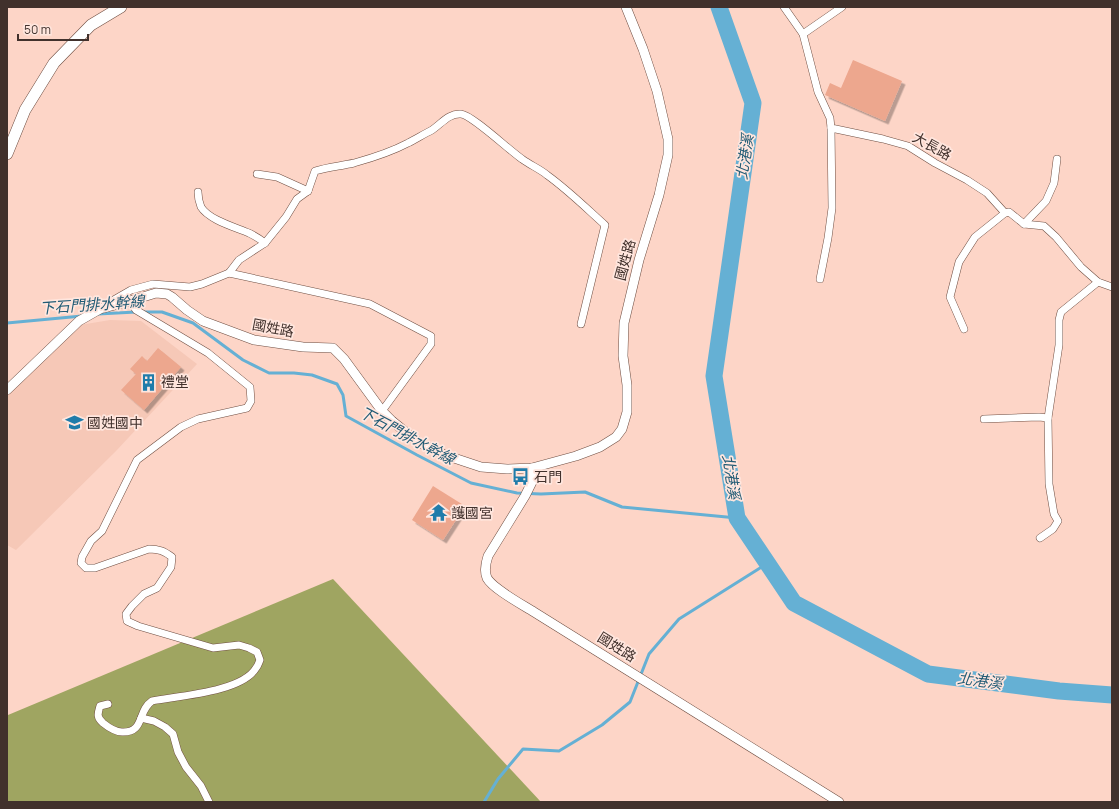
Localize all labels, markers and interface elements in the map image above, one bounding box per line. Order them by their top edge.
scale bar [18,16,88,42]
text: 50 m [24,21,51,38]
street label: 大長路 [909,127,955,164]
water label: 北港溪 [731,131,758,181]
street label: 國姓路 [610,237,639,283]
water label: 下石門排水幹線 [39,290,147,319]
street label: 國姓路 [251,314,296,341]
building icon: 禮堂 [138,372,158,392]
place label: 禮堂 [161,372,189,391]
water label: 下石門排水幹線 [356,402,460,470]
school or university icon: 國姓國中 [64,413,84,433]
place label: 國姓國中 [87,413,143,432]
water label: 北港溪 [718,453,746,503]
bus stop icon: 石門 [511,467,531,487]
place label: 石門 [534,467,562,486]
temple icon: 護國宮 [428,503,448,523]
place label: 護國宮 [451,503,493,522]
street label: 國姓路 [594,627,640,666]
water label: 北港溪 [956,667,1006,694]

